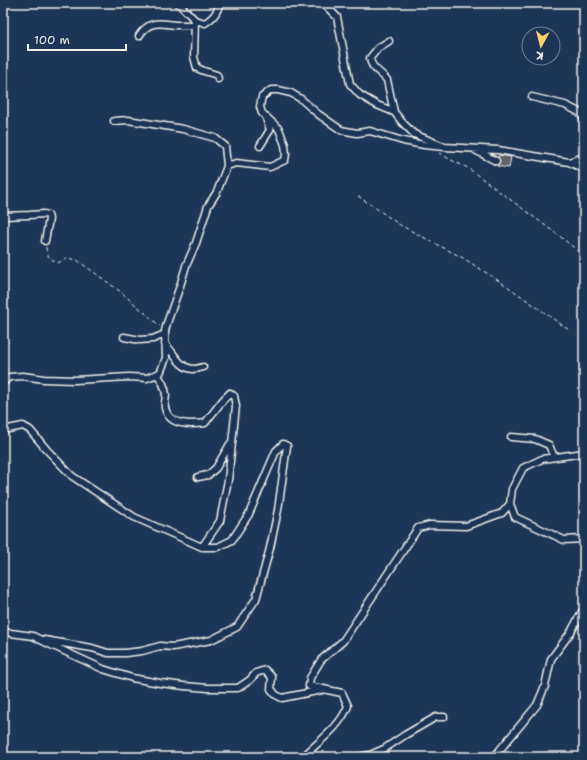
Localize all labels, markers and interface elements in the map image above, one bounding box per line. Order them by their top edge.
scale bar [28,26,126,52]
north arrow [521,26,561,66]
text: 100 m [34,32,70,48]
text: K [535,47,544,63]

